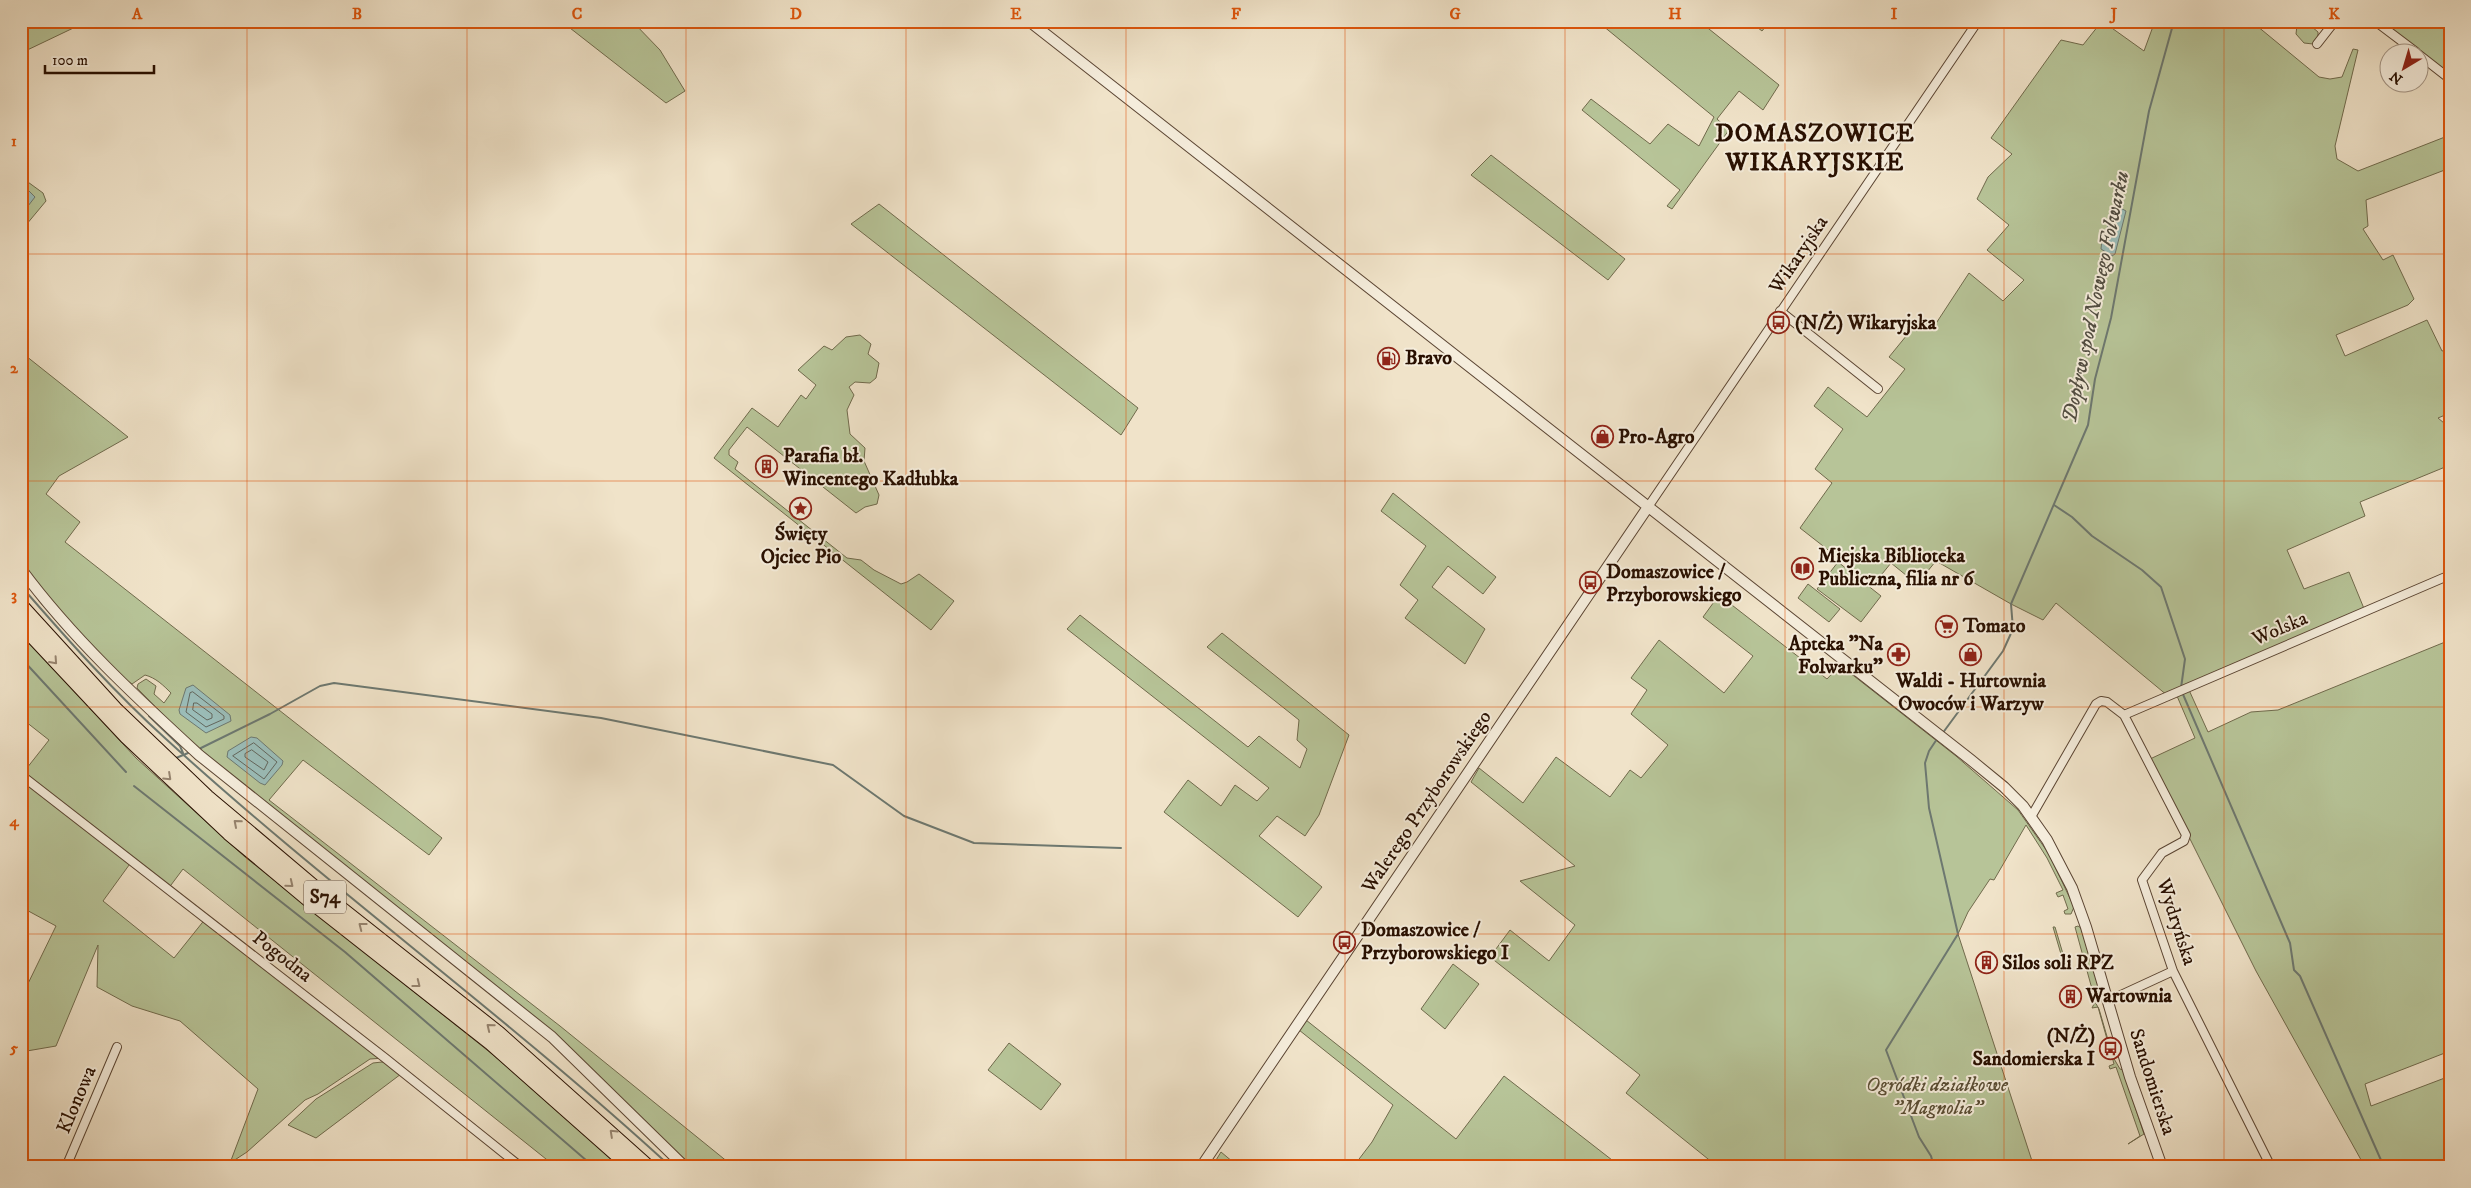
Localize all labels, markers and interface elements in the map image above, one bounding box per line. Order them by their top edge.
text: A [131,4,143,24]
text: B [352,4,362,24]
text: C [572,4,582,24]
text: D [790,4,802,24]
text: E [1010,4,1022,24]
text: F [1231,4,1241,24]
text: G [1449,4,1461,24]
text: H [1668,4,1682,24]
text: I [1891,4,1898,24]
text: J [2109,4,2118,24]
text: K [2328,4,2340,24]
scale bar [45,42,154,74]
north arrow [2378,42,2428,92]
text: 100 m [52,51,88,70]
text: N [2386,67,2407,88]
district label: DOMASZOWICE WIKARYJSKIE [1715,118,1915,178]
text: 1 [11,131,17,151]
water label: Dopływ spod Nowego Folwarku [2057,169,2135,425]
street label: Wikaryjska [1763,211,1834,300]
place label: (N/Ż) Wikaryjska [1795,310,1937,336]
bus stop icon: (N/Ż) Wikaryjska [1767,311,1791,335]
fuel station icon: Bravo [1377,346,1401,370]
place label: Bravo [1405,346,1452,371]
text: 2 [10,358,19,378]
shop icon: Pro-Agro [1590,425,1614,449]
place label: Pro-Agro [1618,425,1695,450]
place label: Parafia bł. Wincentego Kadłubka [782,444,959,492]
building icon: Parafia bł. Wincentego Kadłubka [755,455,779,479]
place icon: Święty Ojciec Pio [789,496,813,520]
place label: Święty Ojciec Pio [761,521,841,570]
place label: Miejska Biblioteka Publiczna, filia nr 6 [1818,544,1975,592]
library icon: Miejska Biblioteka Publiczna, filia nr 6 [1790,556,1814,580]
place label: Domaszowice / Przyborowskiego [1606,560,1742,608]
bus stop icon: Domaszowice / Przyborowskiego [1578,571,1602,595]
text: 3 [11,585,17,605]
street label: Wolska [2247,606,2312,652]
supermarket icon: Tomato [1935,614,1959,638]
place label: Tomato [1962,614,2026,639]
place label: Apteka "Na Folwarku" [1787,632,1883,680]
pharmacy icon: Apteka "Na Folwarku" [1887,643,1911,667]
shop icon: Waldi - Hurtownia Owoców i Warzyw [1959,643,1983,667]
one-way arrow [48,655,57,664]
place label: Waldi - Hurtownia Owoców i Warzyw [1895,669,2047,717]
street label: Walerego Przyborowskiego [1356,706,1497,899]
one-way arrow [162,771,171,780]
text: 4 [8,811,19,831]
one-way arrow [233,820,242,829]
street label: Wydryńska [2150,875,2202,969]
one-way arrow [284,878,293,886]
road number: S74 [304,880,346,914]
place label: Domaszowice / Przyborowskiego I [1361,918,1509,966]
one-way arrow [359,923,368,932]
street label: Pogodna [247,926,317,989]
bus stop icon: Domaszowice / Przyborowskiego I [1333,930,1357,954]
building icon: Silos soli RPZ [1974,951,1998,975]
place label: Silos soli RPZ [2002,951,2114,976]
one-way arrow [412,978,421,987]
building icon: Wartownia [2058,984,2082,1008]
place label: Wartownia [2085,984,2173,1009]
place label: (N/Ż) Sandomierska I [1972,1023,2095,1072]
one-way arrow [487,1024,496,1032]
street label: Sandomierska [2123,1026,2181,1139]
bus stop icon: (N/Ż) Sandomierska I [2099,1036,2123,1060]
text: 5 [9,1038,18,1058]
street label: Klonowa [52,1062,103,1138]
park label: Ogródki działkowe "Magnolia" [1866,1073,2009,1121]
one-way arrow [609,1130,618,1139]

